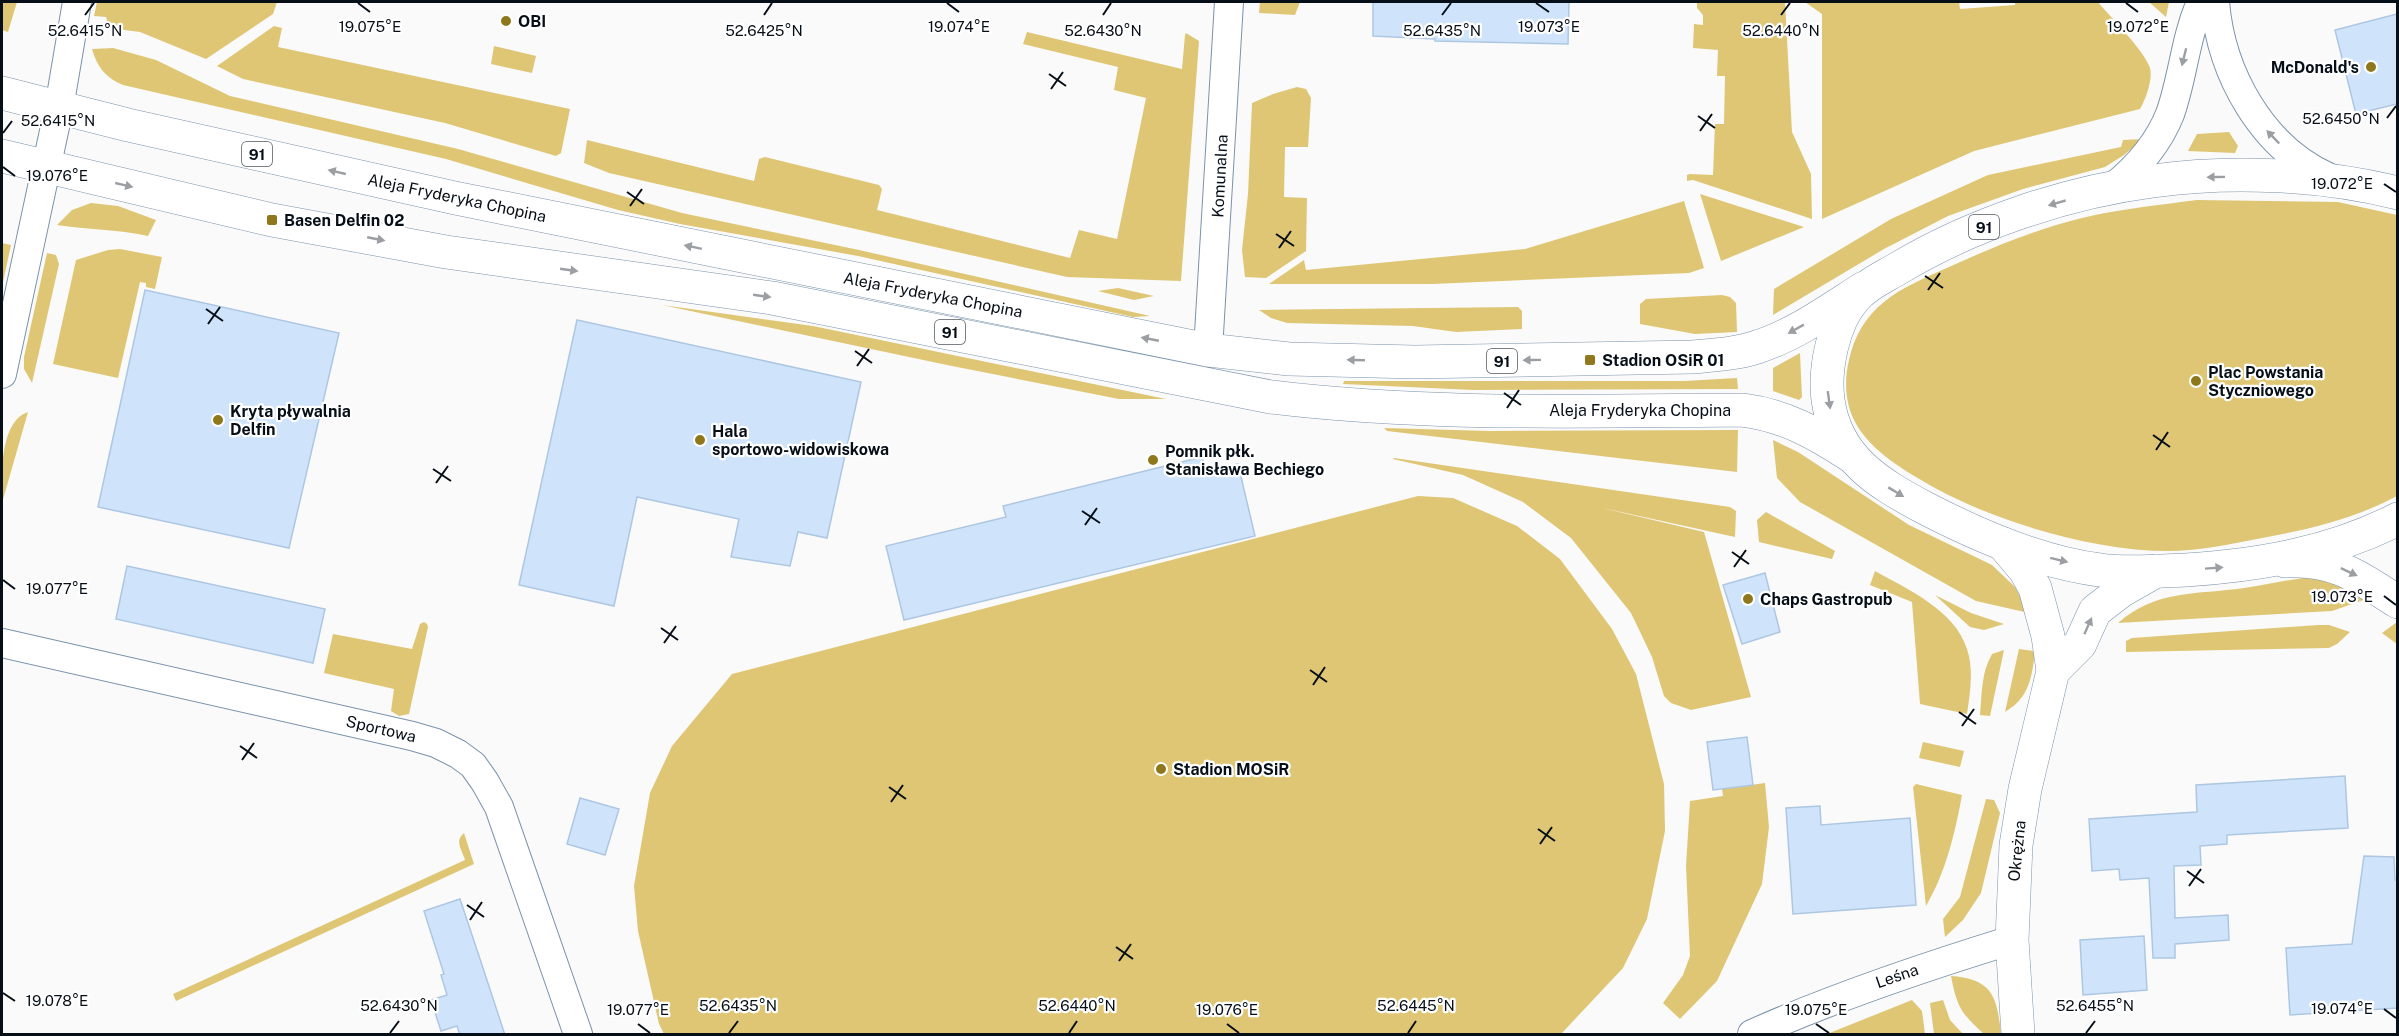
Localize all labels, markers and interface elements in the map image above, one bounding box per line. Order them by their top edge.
place label: OBI [518,12,546,31]
marker: OBI [499,14,513,28]
text: 19.075°E [339,18,401,35]
text: 19.074°E [928,18,990,35]
text: 19.073°E [1518,18,1580,35]
text: 19.072°E [2107,18,2169,35]
text: 52.6415°N [48,22,122,39]
text: 52.6425°N [725,22,803,39]
text: 52.6430°N [1064,22,1142,39]
text: 52.6435°N [1403,22,1481,39]
text: 52.6440°N [1742,22,1820,39]
one-way arrow [2178,48,2188,66]
place label: McDonald's [2271,58,2359,77]
marker: McDonald's [2364,60,2378,74]
text: 52.6450°N [2302,110,2380,127]
text: 52.6415°N [21,112,95,129]
one-way arrow [2266,130,2280,145]
street label: Komunalna [1208,134,1232,218]
road number: 91 [242,142,272,166]
one-way arrow [327,166,346,176]
text: 19.076°E [26,167,88,184]
street label: Aleja Fryderyka Chopina [366,170,548,226]
one-way arrow [2207,172,2226,182]
text: 19.072°E [2311,175,2373,192]
one-way arrow [115,181,133,191]
one-way arrow [2048,198,2066,208]
place label: Basen Delfin 02 [284,211,404,230]
marker: Basen Delfin 02 [265,213,279,227]
road number: 91 [1969,215,1999,239]
one-way arrow [367,235,386,244]
one-way arrow [684,242,703,251]
one-way arrow [560,266,579,275]
street label: Aleja Fryderyka Chopina [842,268,1024,322]
one-way arrow [753,292,772,301]
road number: 91 [935,320,965,344]
one-way arrow [1787,324,1804,334]
one-way arrow [1141,334,1160,343]
road number: 91 [1487,349,1517,373]
place label: Stadion OSiR 01 [1602,351,1724,370]
marker: Stadion OSiR 01 [1583,353,1597,367]
one-way arrow [1347,356,1366,365]
one-way arrow [1522,356,1541,365]
place label: Plac Powstania Styczniowego [2208,363,2323,400]
marker: Plac Powstania Styczniowego [2189,374,2203,388]
one-way arrow [1825,390,1834,409]
street label: Aleja Fryderyka Chopina [1549,401,1731,420]
place label: Kryta pływalnia Delfin [230,402,351,439]
marker: Kryta pływalnia Delfin [211,413,225,427]
place label: Hala sportowo-widowiskowa [712,422,889,459]
marker: Hala sportowo-widowiskowa [693,433,707,447]
place label: Pomnik płk. Stanisława Bechiego [1165,442,1324,479]
marker: Pomnik płk. Stanisława Bechiego [1146,453,1160,467]
one-way arrow [1888,486,1904,497]
one-way arrow [2050,556,2068,566]
one-way arrow [2204,563,2223,573]
one-way arrow [2340,568,2357,577]
text: 19.077°E [26,580,88,597]
text: 19.073°E [2311,588,2373,605]
place label: Chaps Gastropub [1760,590,1893,609]
marker: Chaps Gastropub [1741,592,1755,606]
one-way arrow [2084,617,2093,634]
street label: Sportowa [344,712,418,746]
place label: Stadion MOSiR [1173,760,1289,779]
marker: Stadion MOSiR [1154,762,1168,776]
street label: Okrężna [2004,819,2030,883]
street label: Leśna [1873,960,1921,992]
text: 19.078°E [26,992,88,1009]
text: 52.6430°N [360,997,438,1014]
text: 52.6435°N [699,997,777,1014]
text: 52.6440°N [1038,997,1116,1014]
text: 52.6445°N [1377,997,1455,1014]
text: 52.6455°N [2056,997,2134,1014]
text: 19.074°E [2311,1000,2373,1017]
text: 19.077°E [607,1001,669,1018]
text: 19.076°E [1196,1001,1258,1018]
text: 19.075°E [1785,1001,1847,1018]

